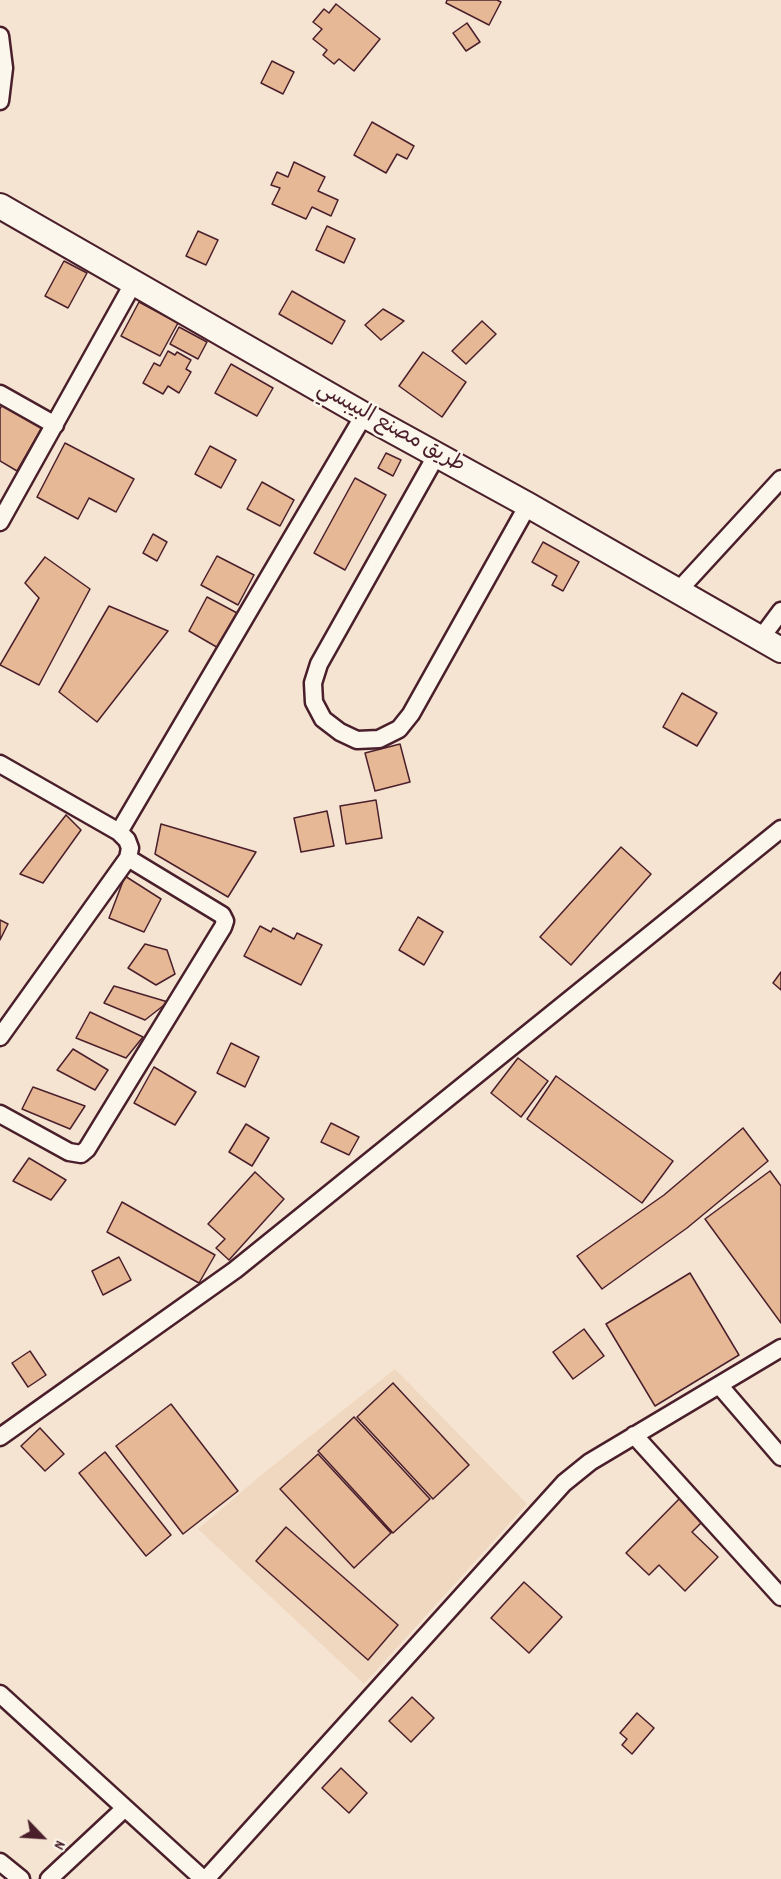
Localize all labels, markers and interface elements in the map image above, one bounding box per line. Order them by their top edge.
street label: طريق مصنع البيبسي [312,378,468,480]
north arrow [12,1807,72,1867]
text: N [47,1836,71,1853]

